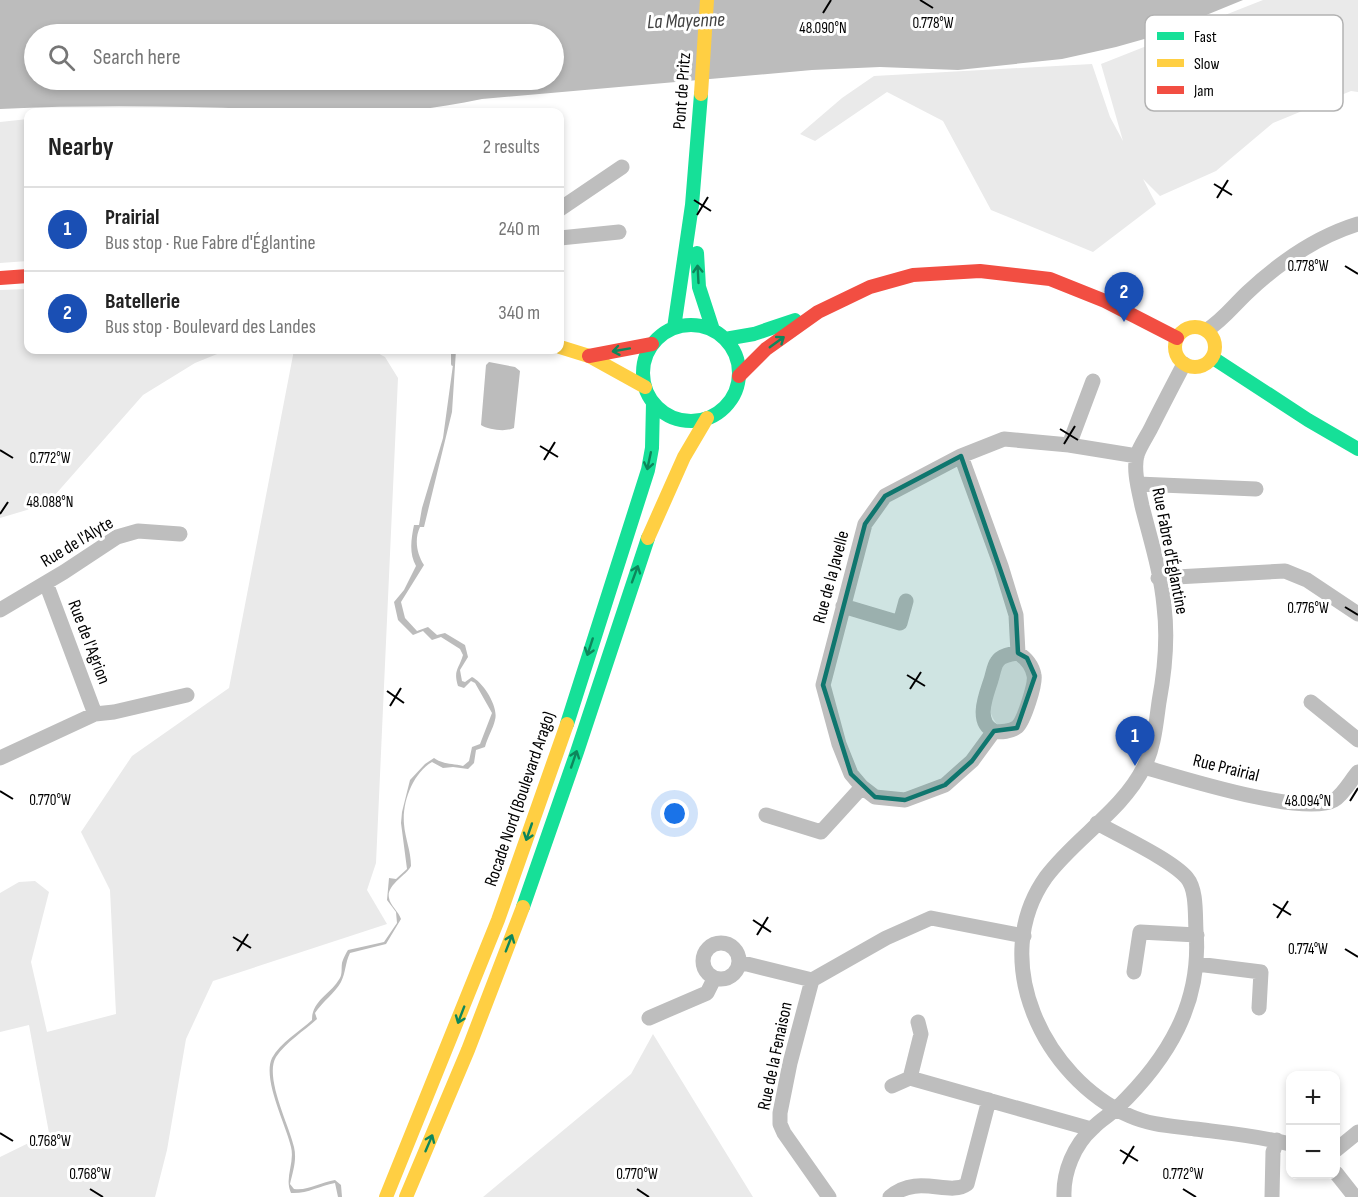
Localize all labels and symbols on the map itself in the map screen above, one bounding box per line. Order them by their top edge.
water label: La Mayenne [647,8,725,34]
text: 0.778°W [912,14,954,33]
legend [1145,15,1343,111]
text: 48.090°N [799,19,847,38]
text: Fast [1194,28,1217,47]
street label: Pont de Pritz [669,51,695,130]
text: Slow [1194,55,1219,74]
text: Jam [1193,82,1214,101]
text: 0.778°W [1287,257,1329,276]
one-way arrow [692,265,703,285]
pin: 2 [1104,272,1144,322]
one-way arrow [768,336,784,348]
one-way arrow [611,345,631,356]
text: 0.772°W [29,449,71,468]
one-way arrow [643,451,654,470]
street label: Rue Fabre d'Églantine [1147,486,1193,616]
text: 48.088°N [27,493,73,512]
street label: Rue de l'Alyte [37,512,117,572]
street label: Rue de la Javelle [809,528,853,626]
one-way arrow [631,565,642,584]
street label: Rue de l'Agrion [63,597,115,687]
text: 0.776°W [1287,599,1329,618]
one-way arrow [584,637,595,656]
street label: Rocade Nord (Boulevard Arago) [480,709,560,889]
pin: 1 [1116,716,1154,766]
one-way arrow [570,750,581,769]
street label: Rue Prairial [1191,750,1261,786]
text: 0.770°W [29,791,71,810]
text: 48.094°N [1285,792,1331,811]
your location [660,799,689,828]
one-way arrow [523,822,534,841]
one-way arrow [504,934,515,952]
text: 0.774°W [1288,940,1328,959]
street label: Rue de la Fenaison [753,1000,797,1112]
one-way arrow [454,1005,465,1024]
text: 0.768°W [29,1132,71,1151]
one-way arrow [424,1134,435,1153]
text: 0.768°W [69,1165,111,1184]
text: 0.770°W [616,1165,658,1184]
text: 0.772°W [1162,1165,1204,1184]

